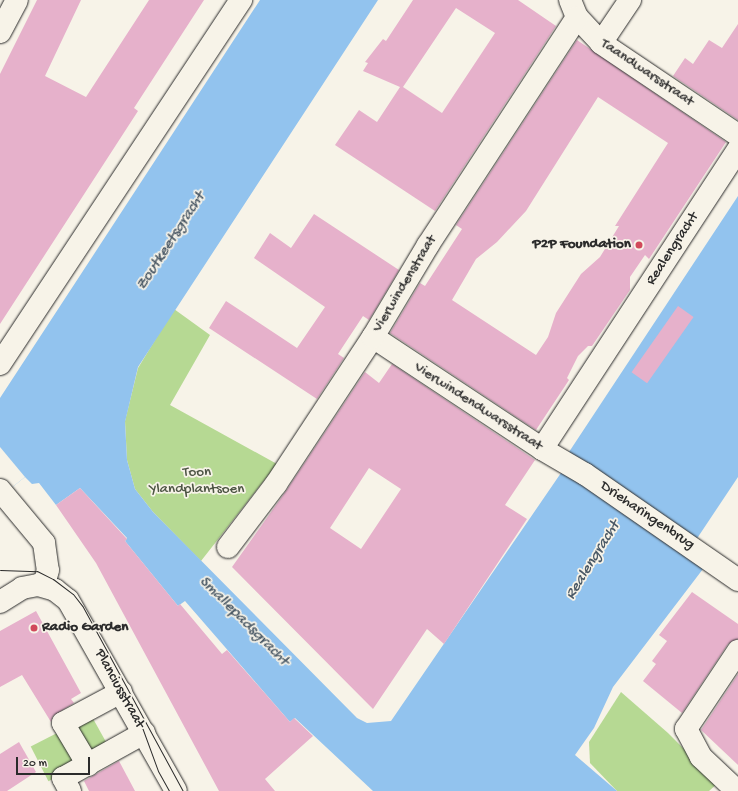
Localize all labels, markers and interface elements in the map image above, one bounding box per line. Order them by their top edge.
street label: Taandwarsstraat [597,35,697,111]
water label: Zoutkeetsgracht [133,189,211,295]
street label: Realengracht [643,209,703,289]
street label: Vierwindenstraat [369,232,441,336]
place label: P2P Foundation [533,236,631,254]
marker: P2P Foundation [634,240,644,250]
street label: Vierwindendwarsstraat [410,359,546,455]
park label: Toon Ylandplantsoen [150,463,244,498]
street label: Drieharingenbrug [596,478,698,554]
water label: Realengracht [562,518,626,604]
water label: Smallepadsgracht [194,573,292,671]
place label: Radio Garden [42,619,128,637]
marker: Radio Garden [29,623,39,633]
street label: Planciusstraat [90,646,148,732]
scale bar [18,749,92,775]
text: 20 m [23,757,47,771]

